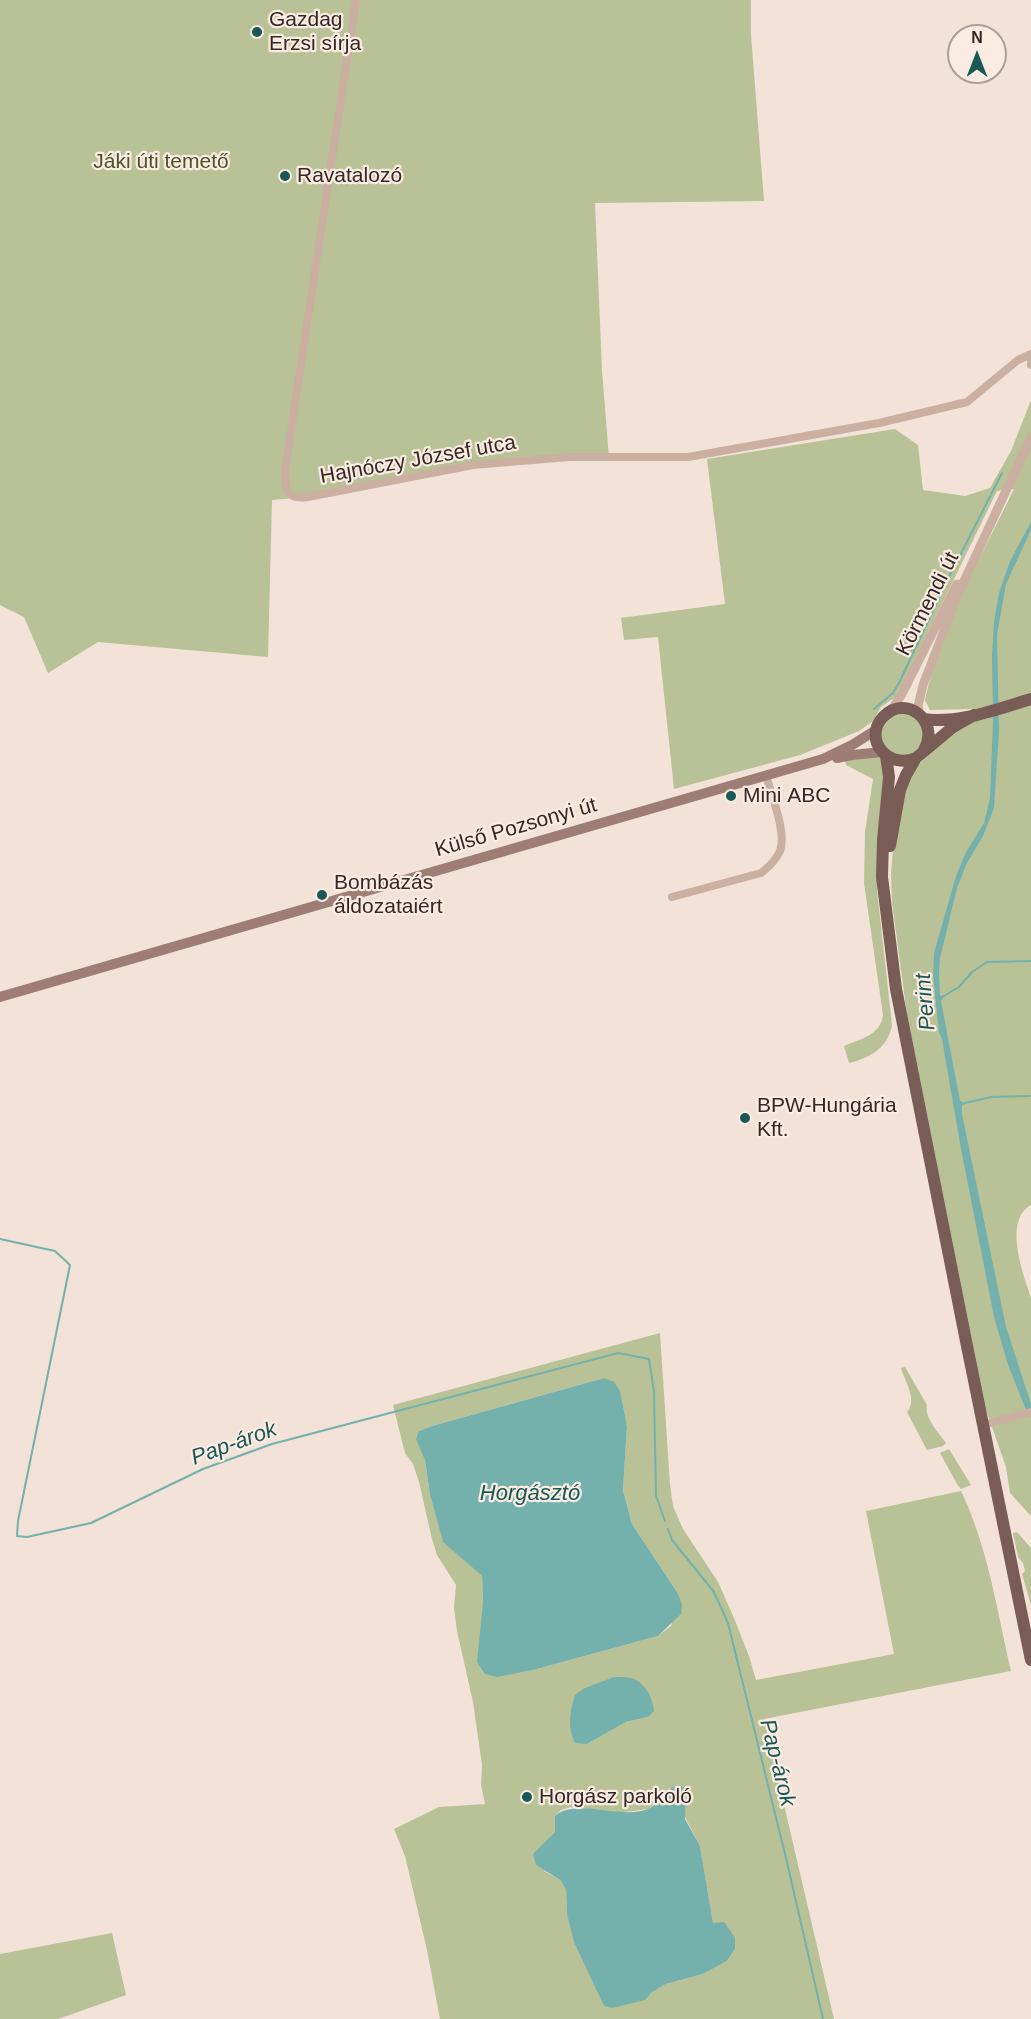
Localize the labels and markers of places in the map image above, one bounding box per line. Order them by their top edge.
place label: Gazdag Erzsi sírja [269,7,361,57]
marker: Gazdag Erzsi sírja [250,25,264,39]
place label: Ravatalozó [297,163,402,189]
marker: Ravatalozó [278,169,292,183]
place label: Mini ABC [743,783,831,809]
marker: Mini ABC [724,789,738,803]
place label: Bombázás áldozataiért [334,870,443,920]
marker: Bombázás áldozataiért [315,888,329,902]
place label: BPW-Hungária Kft. [757,1093,897,1143]
marker: BPW-Hungária Kft. [738,1111,752,1125]
place label: Horgász parkoló [539,1784,692,1810]
marker: Horgász parkoló [520,1790,534,1804]

